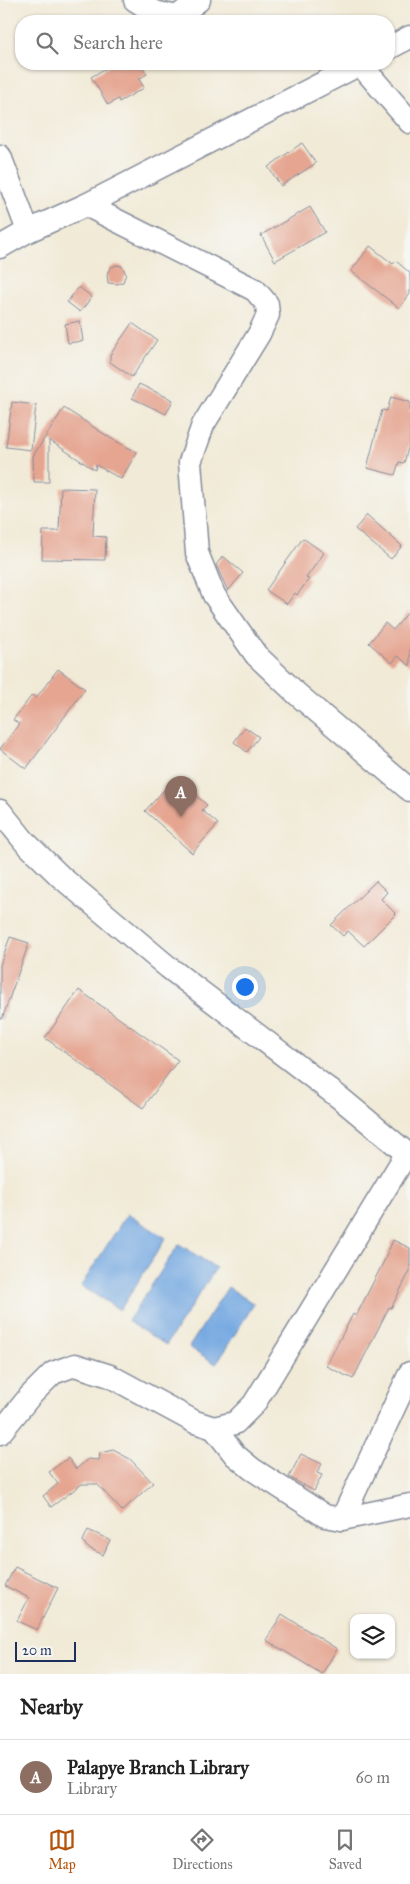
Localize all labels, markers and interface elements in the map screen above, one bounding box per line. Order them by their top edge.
search box [15,15,395,70]
icon: search [33,29,61,57]
text: Search here [73,31,163,54]
pin: A [165,776,197,817]
your location [232,974,258,1000]
map controls [350,1614,395,1659]
button: layers [350,1614,395,1659]
scale bar [15,1639,76,1662]
text: 20 m [22,1642,52,1659]
text: Nearby [20,1694,83,1720]
text: Palapye Branch Library [67,1756,249,1779]
text: A [31,1768,41,1787]
text: 60 m [356,1768,390,1787]
text: Library [67,1779,117,1798]
tab: Map [48,1826,76,1873]
tab: Directions [172,1826,233,1873]
tab: Saved [329,1826,362,1873]

